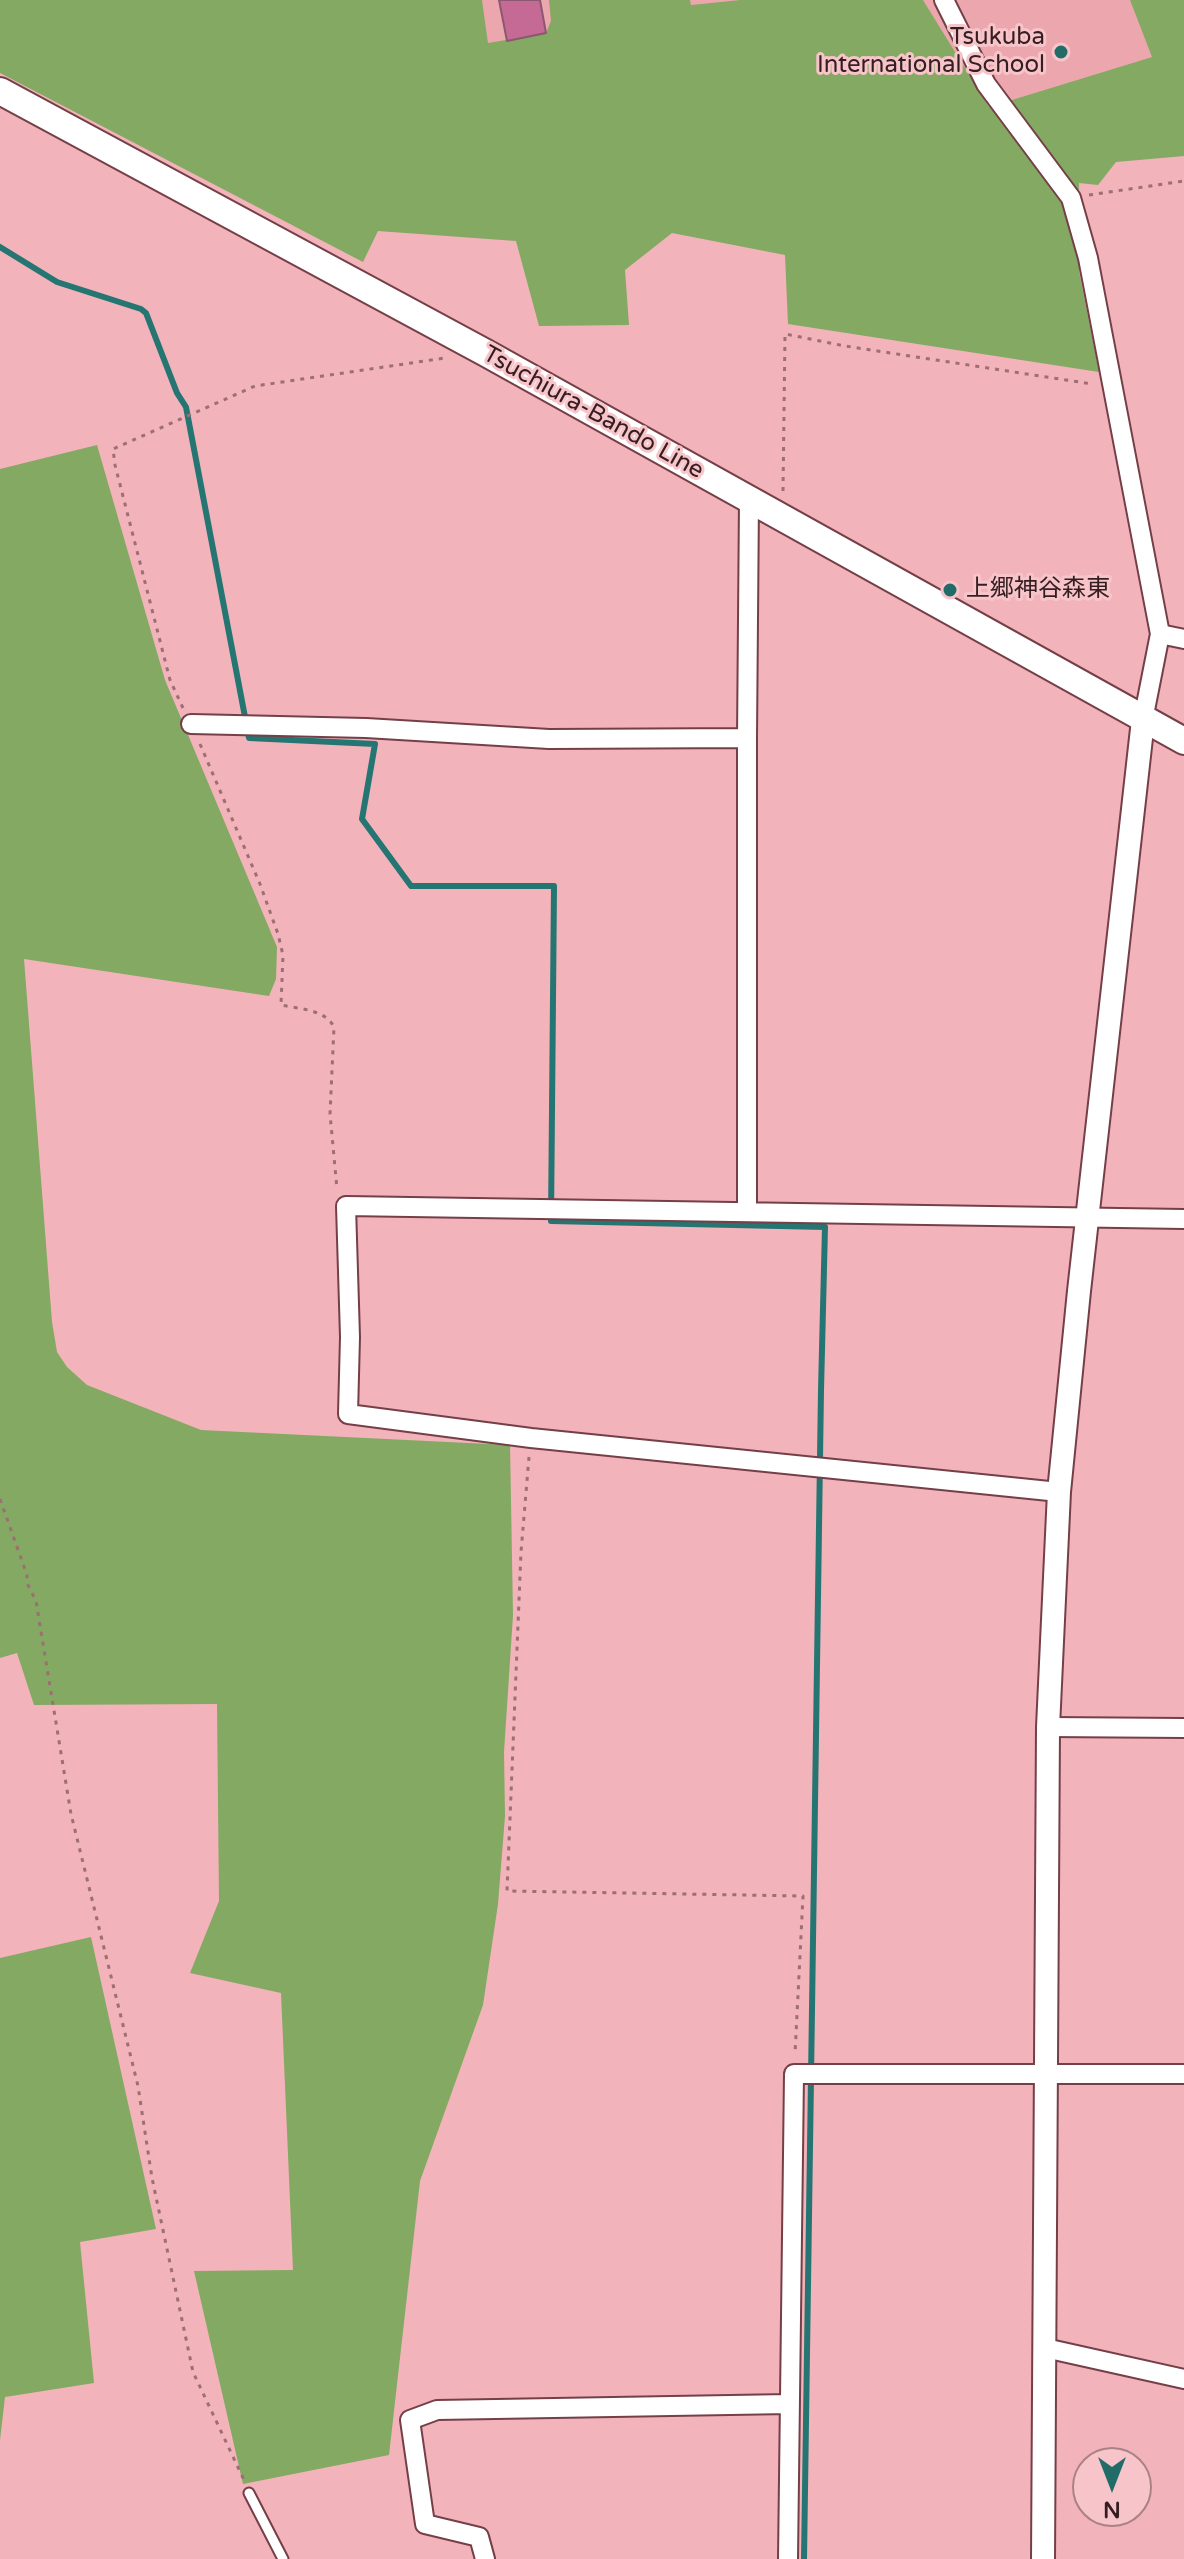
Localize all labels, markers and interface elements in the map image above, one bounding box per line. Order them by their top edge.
place label: Tsukuba International School [817,24,1045,80]
marker: Tsukuba International School [1052,43,1070,61]
street label: Tsuchiura-Bando Line [478,340,708,486]
place label: 上郷神谷森東 [966,576,1110,604]
marker: 上郷神谷森東 [941,581,959,599]
north arrow [1072,2447,1152,2527]
text: N [1103,2496,1121,2522]

